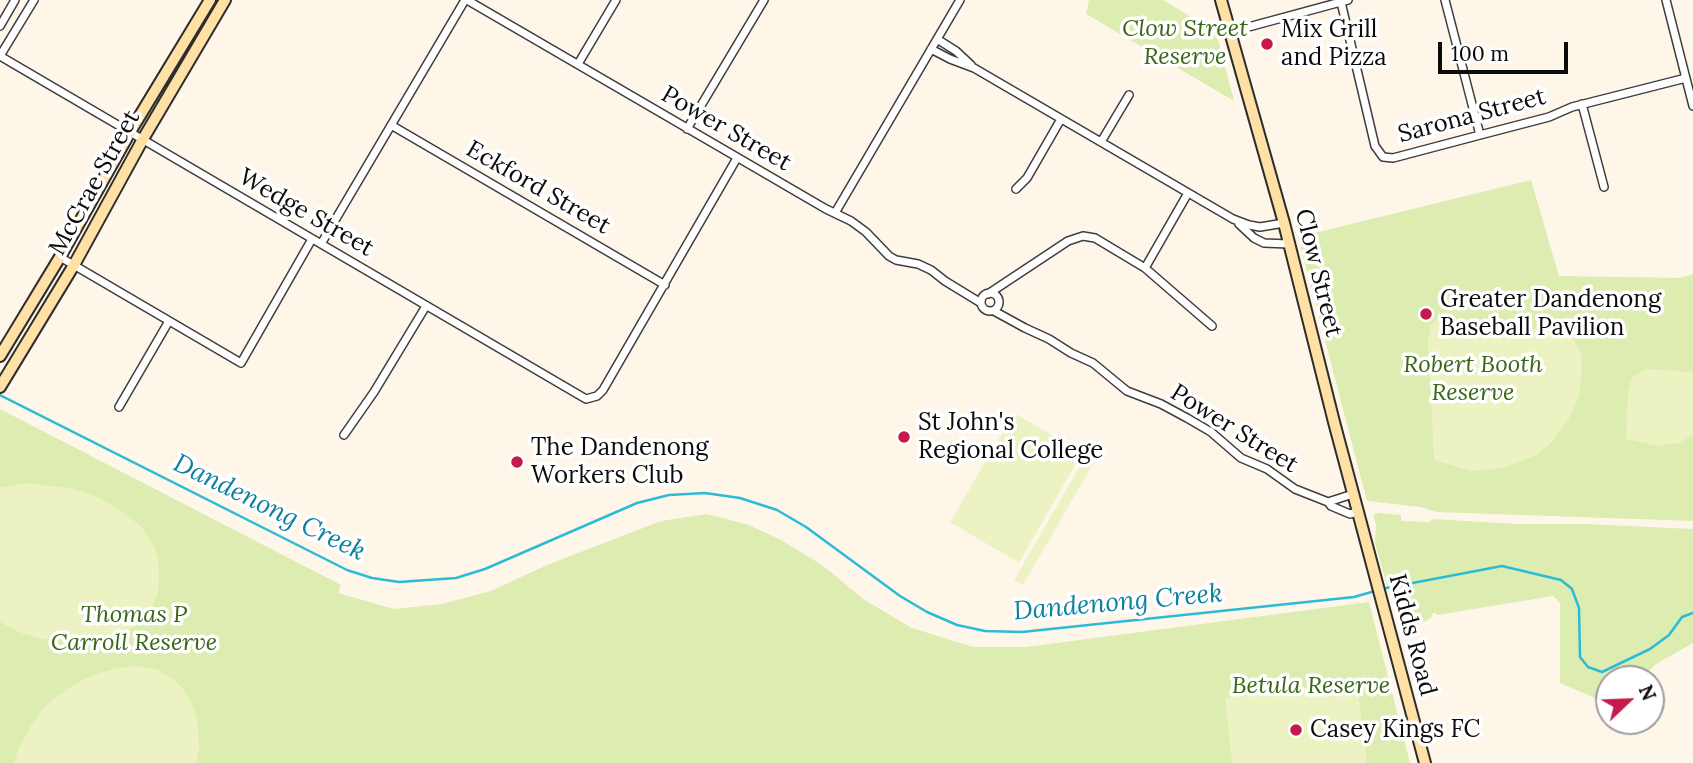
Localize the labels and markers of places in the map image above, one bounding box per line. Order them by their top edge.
place label: Mix Grill and Pizza [1281,16,1387,72]
marker: Mix Grill and Pizza [1259,36,1275,52]
place label: Greater Dandenong Baseball Pavilion [1440,286,1661,342]
marker: Greater Dandenong Baseball Pavilion [1418,306,1434,322]
place label: St John's Regional College [918,409,1103,465]
marker: St John's Regional College [896,429,912,445]
place label: The Dandenong Workers Club [531,434,709,490]
marker: The Dandenong Workers Club [509,454,525,470]
place label: Casey Kings FC [1310,716,1480,744]
marker: Casey Kings FC [1288,722,1304,738]

